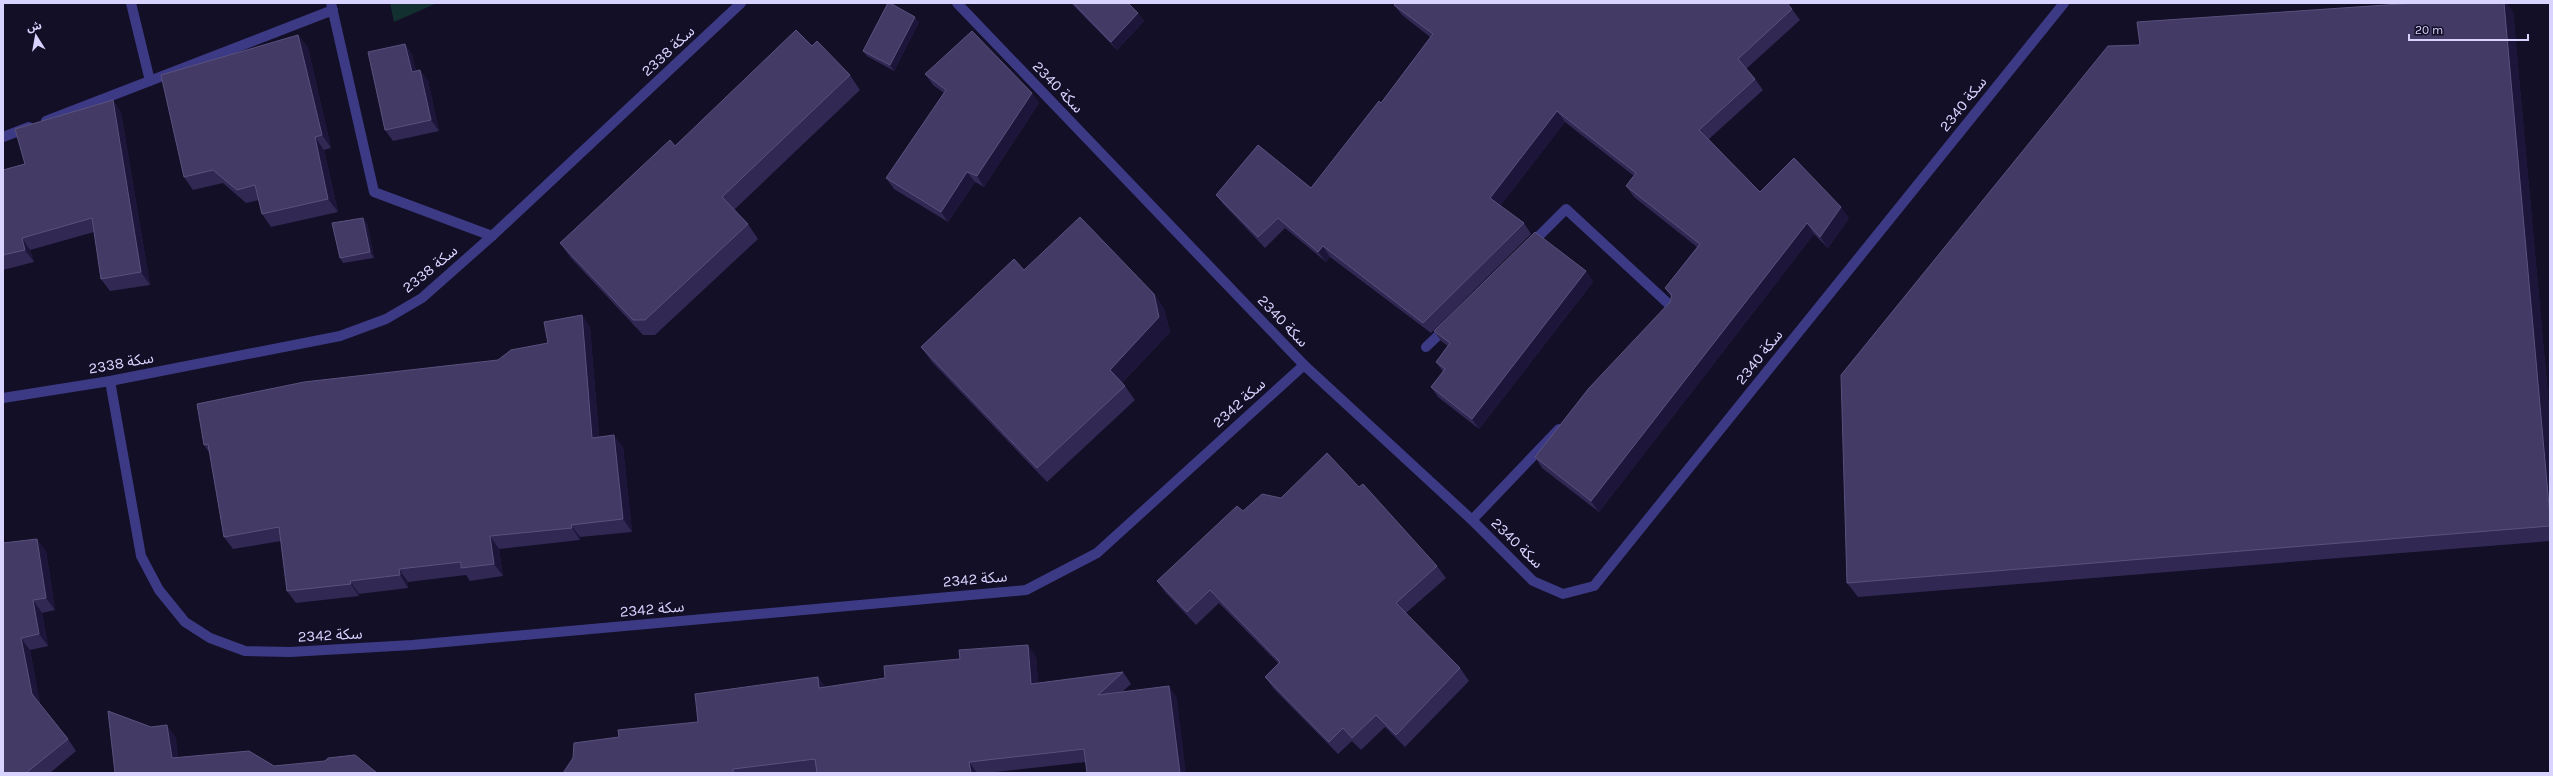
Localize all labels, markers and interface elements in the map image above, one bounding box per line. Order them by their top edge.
north arrow [16,16,56,56]
scale bar [2409,16,2528,42]
text: ش [26,19,43,34]
street label: سكة 2338 [638,22,698,80]
text: 20 m [2415,23,2443,37]
street label: سكة 2340 [1029,57,1087,117]
street label: سكة 2340 [1936,73,1991,135]
street label: سكة 2338 [399,241,461,297]
street label: سكة 2340 [1254,291,1312,351]
street label: سكة 2340 [1732,326,1787,388]
street label: سكة 2338 [87,348,155,378]
street label: سكة 2342 [1209,374,1269,431]
street label: سكة 2340 [1487,514,1547,572]
street label: سكة 2342 [942,567,1008,591]
street label: سكة 2342 [619,597,685,621]
street label: سكة 2342 [297,624,363,646]

